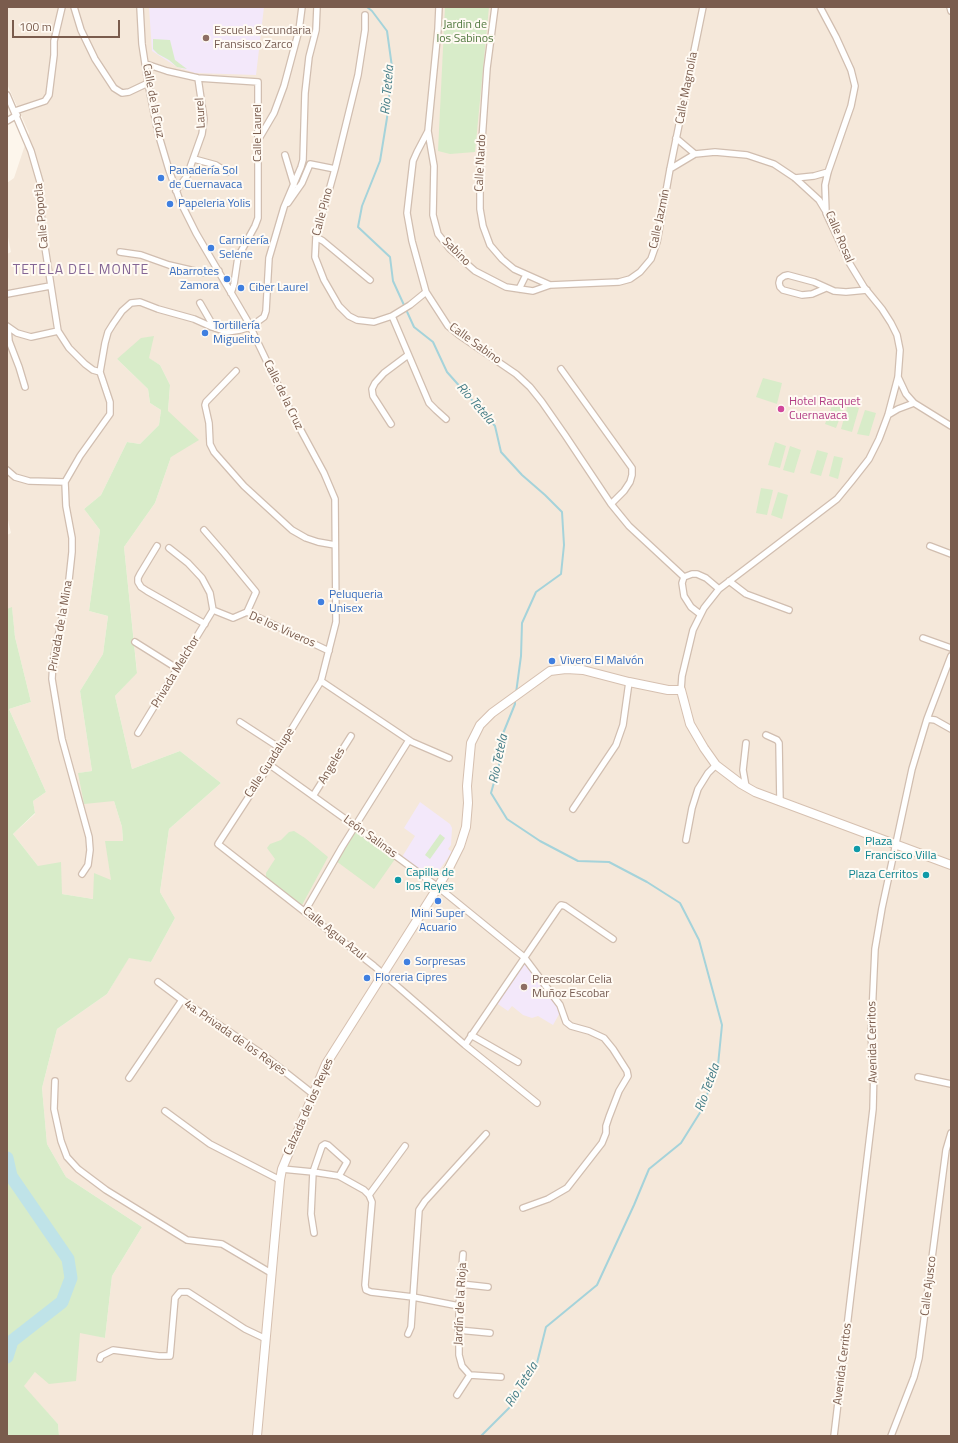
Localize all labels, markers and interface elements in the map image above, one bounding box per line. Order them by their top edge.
scale bar [14,12,122,38]
text: 100 m [19,17,52,36]
park label: Jardin de los Sabinos [436,18,494,46]
place label: Escuela Secundaria Fransisco Zarco [214,24,311,52]
marker: Escuela Secundaria Fransisco Zarco [201,33,211,43]
street label: Calle Magnolia [673,51,701,125]
street label: Calle de la Cruz [139,62,167,140]
water label: Rio Tetela [378,65,398,115]
street label: Laurel [193,97,209,129]
street label: Calle Laurel [251,104,265,162]
street label: Calle Nardo [472,134,490,192]
place label: Panadería Sol de Cuernavaca [169,164,242,192]
marker: Panadería Sol de Cuernavaca [156,173,166,183]
street label: Calle Popotla [32,183,52,249]
street label: Calle Pino [310,186,336,238]
street label: Calle Jazmín [647,188,673,250]
place label: Papeleria Yolis [178,197,251,211]
marker: Papeleria Yolis [165,199,175,209]
street label: Calle Rosal [822,209,856,265]
place label: Carnicería Selene [219,234,269,262]
street label: Sabino [439,235,473,269]
marker: Carnicería Selene [206,243,216,253]
district label: TETELA DEL MONTE [13,263,149,279]
place label: Abarrotes Zamora [169,265,219,293]
marker: Abarrotes Zamora [222,274,232,284]
place label: Ciber Laurel [249,281,308,295]
marker: Ciber Laurel [236,283,246,293]
place label: Tortillería Miguelito [213,319,260,347]
street label: Calle Sabino [446,320,504,368]
marker: Tortillería Miguelito [200,328,210,338]
street label: Calle de la Cruz [260,358,306,432]
water label: Rio Tetela [453,380,497,428]
place label: Hotel Racquet Cuernavaca [789,395,861,423]
marker: Hotel Racquet Cuernavaca [776,404,786,414]
street label: Privada de la Mina [46,579,76,673]
place label: Peluqueria Unisex [329,588,383,616]
marker: Peluqueria Unisex [316,597,326,607]
street label: De los Viveros [247,609,317,651]
street label: Privada Melchor [149,633,203,711]
place label: Vivero El Malvón [560,654,644,668]
marker: Vivero El Malvón [547,656,557,666]
street label: Calle Guadalupe [242,725,298,801]
water label: Rio Tetela [486,733,512,785]
street label: Angeles [315,745,349,787]
street label: León Salinas [340,813,400,861]
place label: Plaza Francisco Villa [865,835,936,863]
marker: Plaza Francisco Villa [852,844,862,854]
place label: Capilla de los Reyes [406,866,454,894]
place label: Plaza Cerritos [848,868,918,882]
marker: Plaza Cerritos [921,870,931,880]
marker: Capilla de los Reyes [393,875,403,885]
marker: Mini Super Acuario [433,896,443,906]
street label: Calle Agua Azul [300,904,368,964]
place label: Mini Super Acuario [411,907,465,935]
place label: Sorpresas [415,955,466,969]
marker: Sorpresas [402,957,412,967]
place label: Floreria Cipres [375,971,447,985]
marker: Floreria Cipres [362,973,372,983]
place label: Preescolar Celia Muñoz Escobar [532,973,612,1001]
marker: Preescolar Celia Muñoz Escobar [519,982,529,992]
street label: 4a. Privada de los Reyes [181,997,289,1079]
street label: Avenida Cerritos [865,1001,881,1083]
street label: Calzada de los Reyes [281,1056,337,1158]
water label: Rio Tetela [692,1062,724,1114]
street label: Calle Ajusco [918,1255,940,1317]
street label: Jardín de la Rioja [452,1262,470,1346]
street label: Avenida Cerritos [831,1322,855,1406]
water label: Rio Tetela [502,1360,542,1410]

